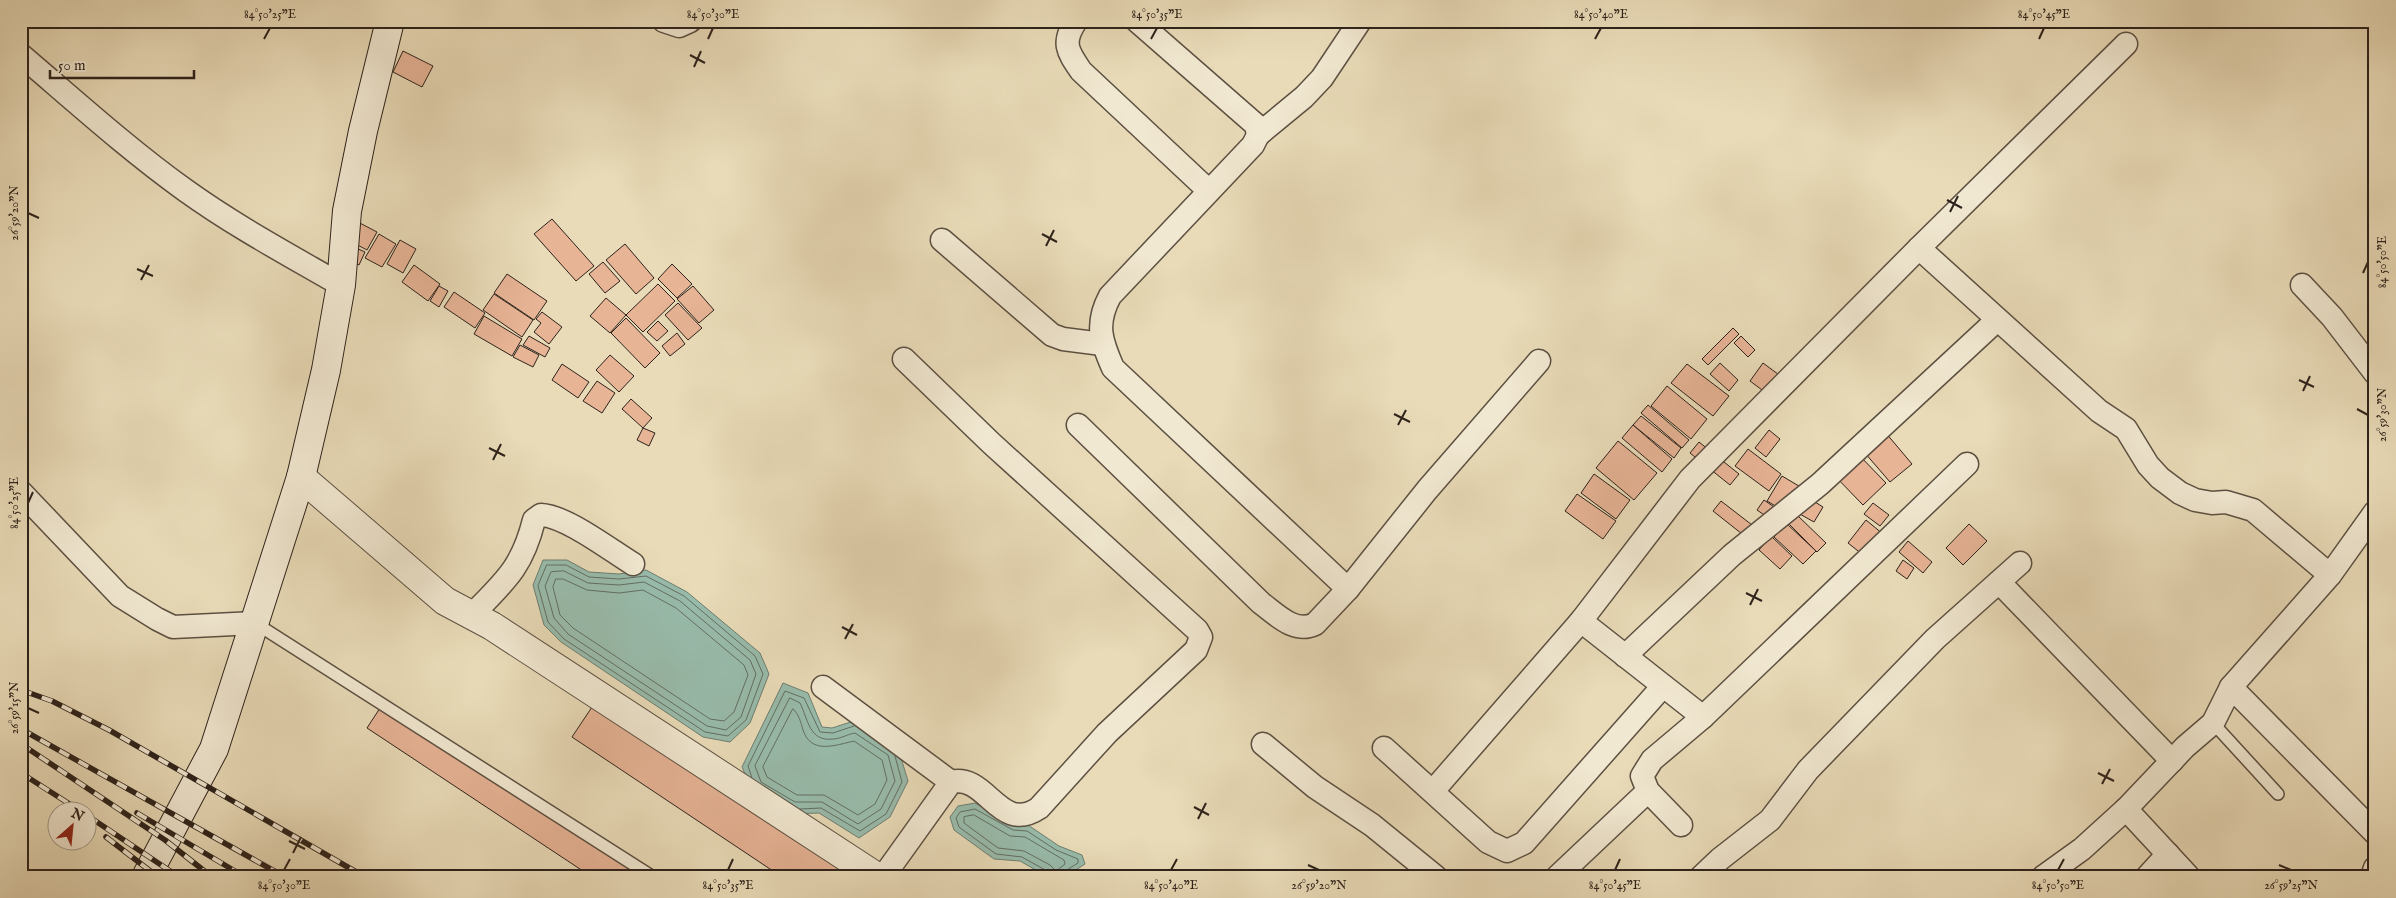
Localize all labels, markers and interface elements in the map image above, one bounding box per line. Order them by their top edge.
text: 84°50'25"E [244,7,296,22]
text: 84°50'30"E [687,7,739,22]
text: 84°50'35"E [1132,7,1183,22]
text: 84°50'40"E [1574,7,1628,22]
text: 84°50'45"E [2018,7,2070,22]
scale bar [50,48,194,80]
text: 50 m [58,56,86,75]
text: 26°59'20"N [7,185,22,241]
text: 84°50'50"E [2375,236,2390,288]
text: 26°59'30"N [2375,387,2390,442]
text: 84°50'25"E [7,477,22,529]
text: 26°59'15"N [7,681,22,734]
north arrow [48,800,98,850]
text: N [67,804,87,826]
text: 84°50'30"E [258,878,310,893]
text: 84°50'35"E [703,878,754,893]
text: 84°50'40"E [1144,878,1198,893]
text: 26°59'20"N [1291,878,1347,893]
text: 84°50'45"E [1589,878,1641,893]
text: 84°50'50"E [2032,878,2084,893]
text: 26°59'25"N [2264,878,2318,893]

